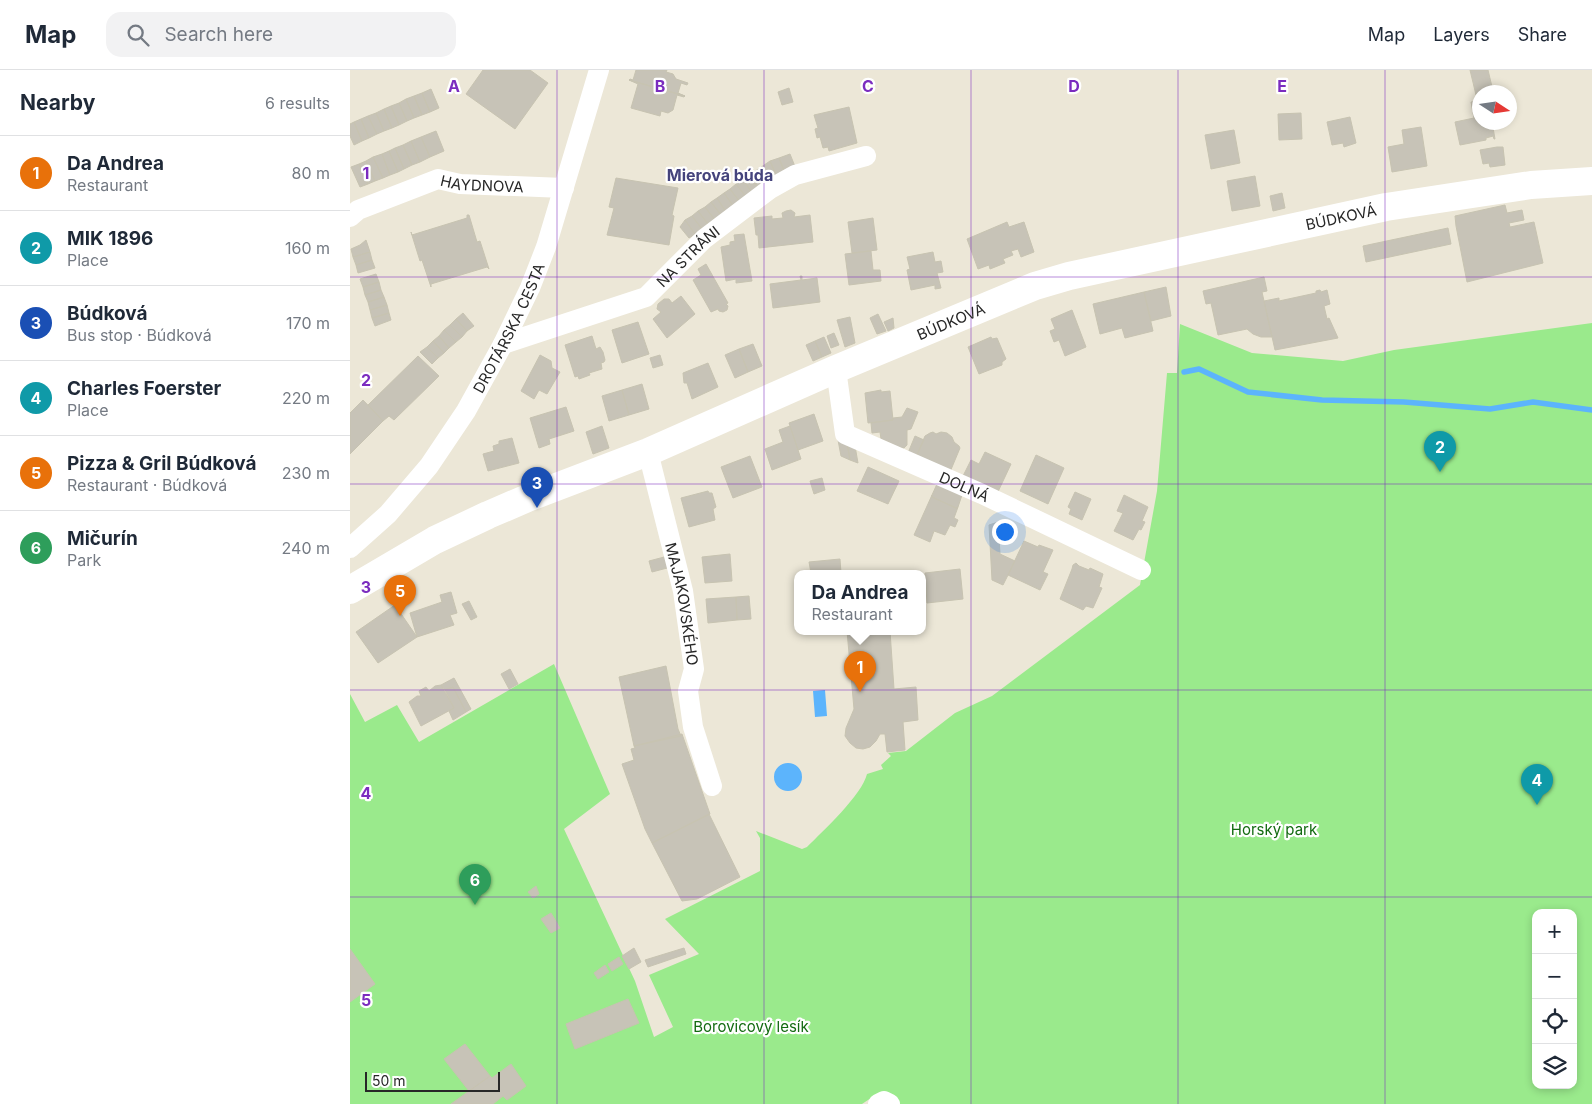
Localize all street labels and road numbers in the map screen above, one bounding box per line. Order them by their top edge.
street label: HAYDNOVA [439,170,524,196]
street label: BÚDKOVÁ [1304,200,1378,234]
street label: NA STRÁNI [652,221,723,291]
street label: DROTÁRSKA CESTA [468,260,548,396]
street label: BÚDKOVÁ [914,299,988,344]
street label: DOLNÁ [937,467,992,506]
street label: MAJAKOVSKÉHO [662,540,703,667]

